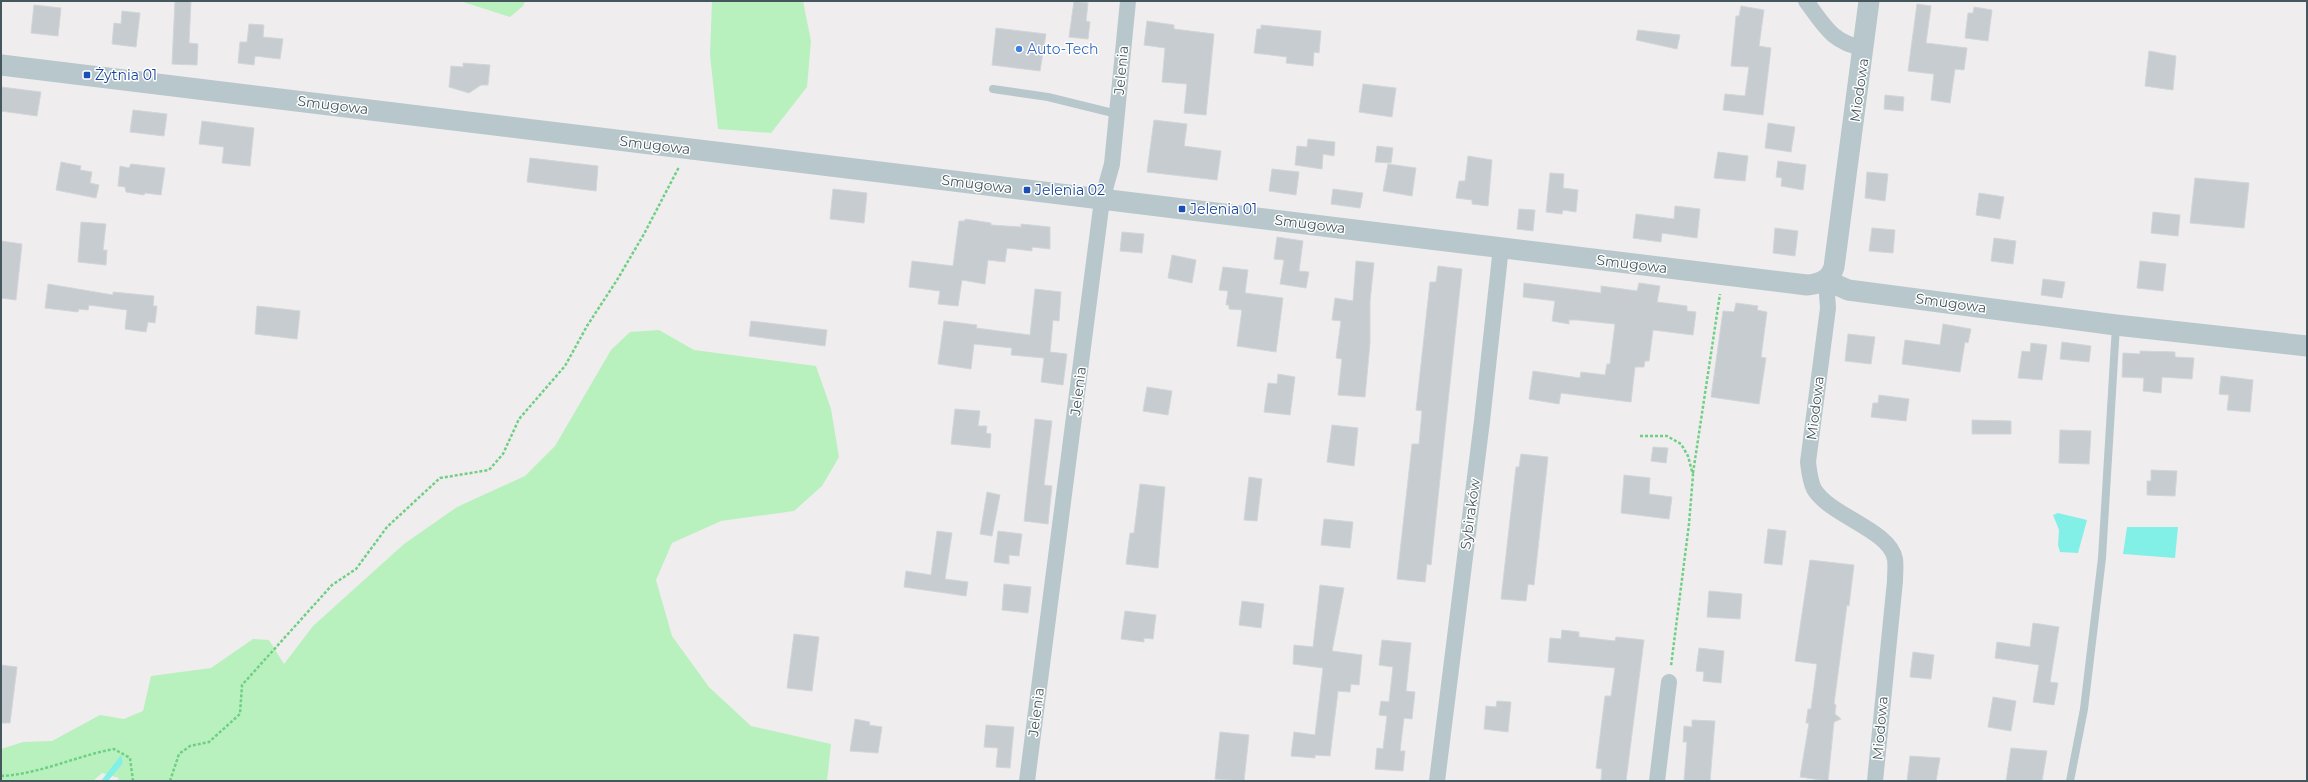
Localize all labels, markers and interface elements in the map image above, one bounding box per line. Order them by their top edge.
place label: Auto-Tech [1027,40,1099,58]
marker: Auto-Tech [1014,44,1024,54]
street label: Jelenia [1110,45,1132,96]
street label: Miodowa [1846,57,1872,123]
place label: Żytnia 01 [95,66,157,84]
marker: Żytnia 01 [82,70,92,80]
street label: Smugowa [297,92,369,118]
street label: Smugowa [619,132,691,158]
street label: Smugowa [941,171,1013,197]
place label: Jelenia 02 [1034,181,1105,199]
marker: Jelenia 02 [1022,185,1032,195]
place label: Jelenia 01 [1189,200,1257,218]
marker: Jelenia 01 [1177,204,1187,214]
street label: Smugowa [1274,211,1346,237]
street label: Smugowa [1596,251,1668,277]
street label: Smugowa [1914,289,1988,317]
street label: Jelenia [1066,365,1090,417]
street label: Miodowa [1802,375,1828,441]
street label: Sybiraków [1456,477,1484,551]
street label: Jelenia [1024,686,1048,738]
street label: Miodowa [1868,695,1892,761]

